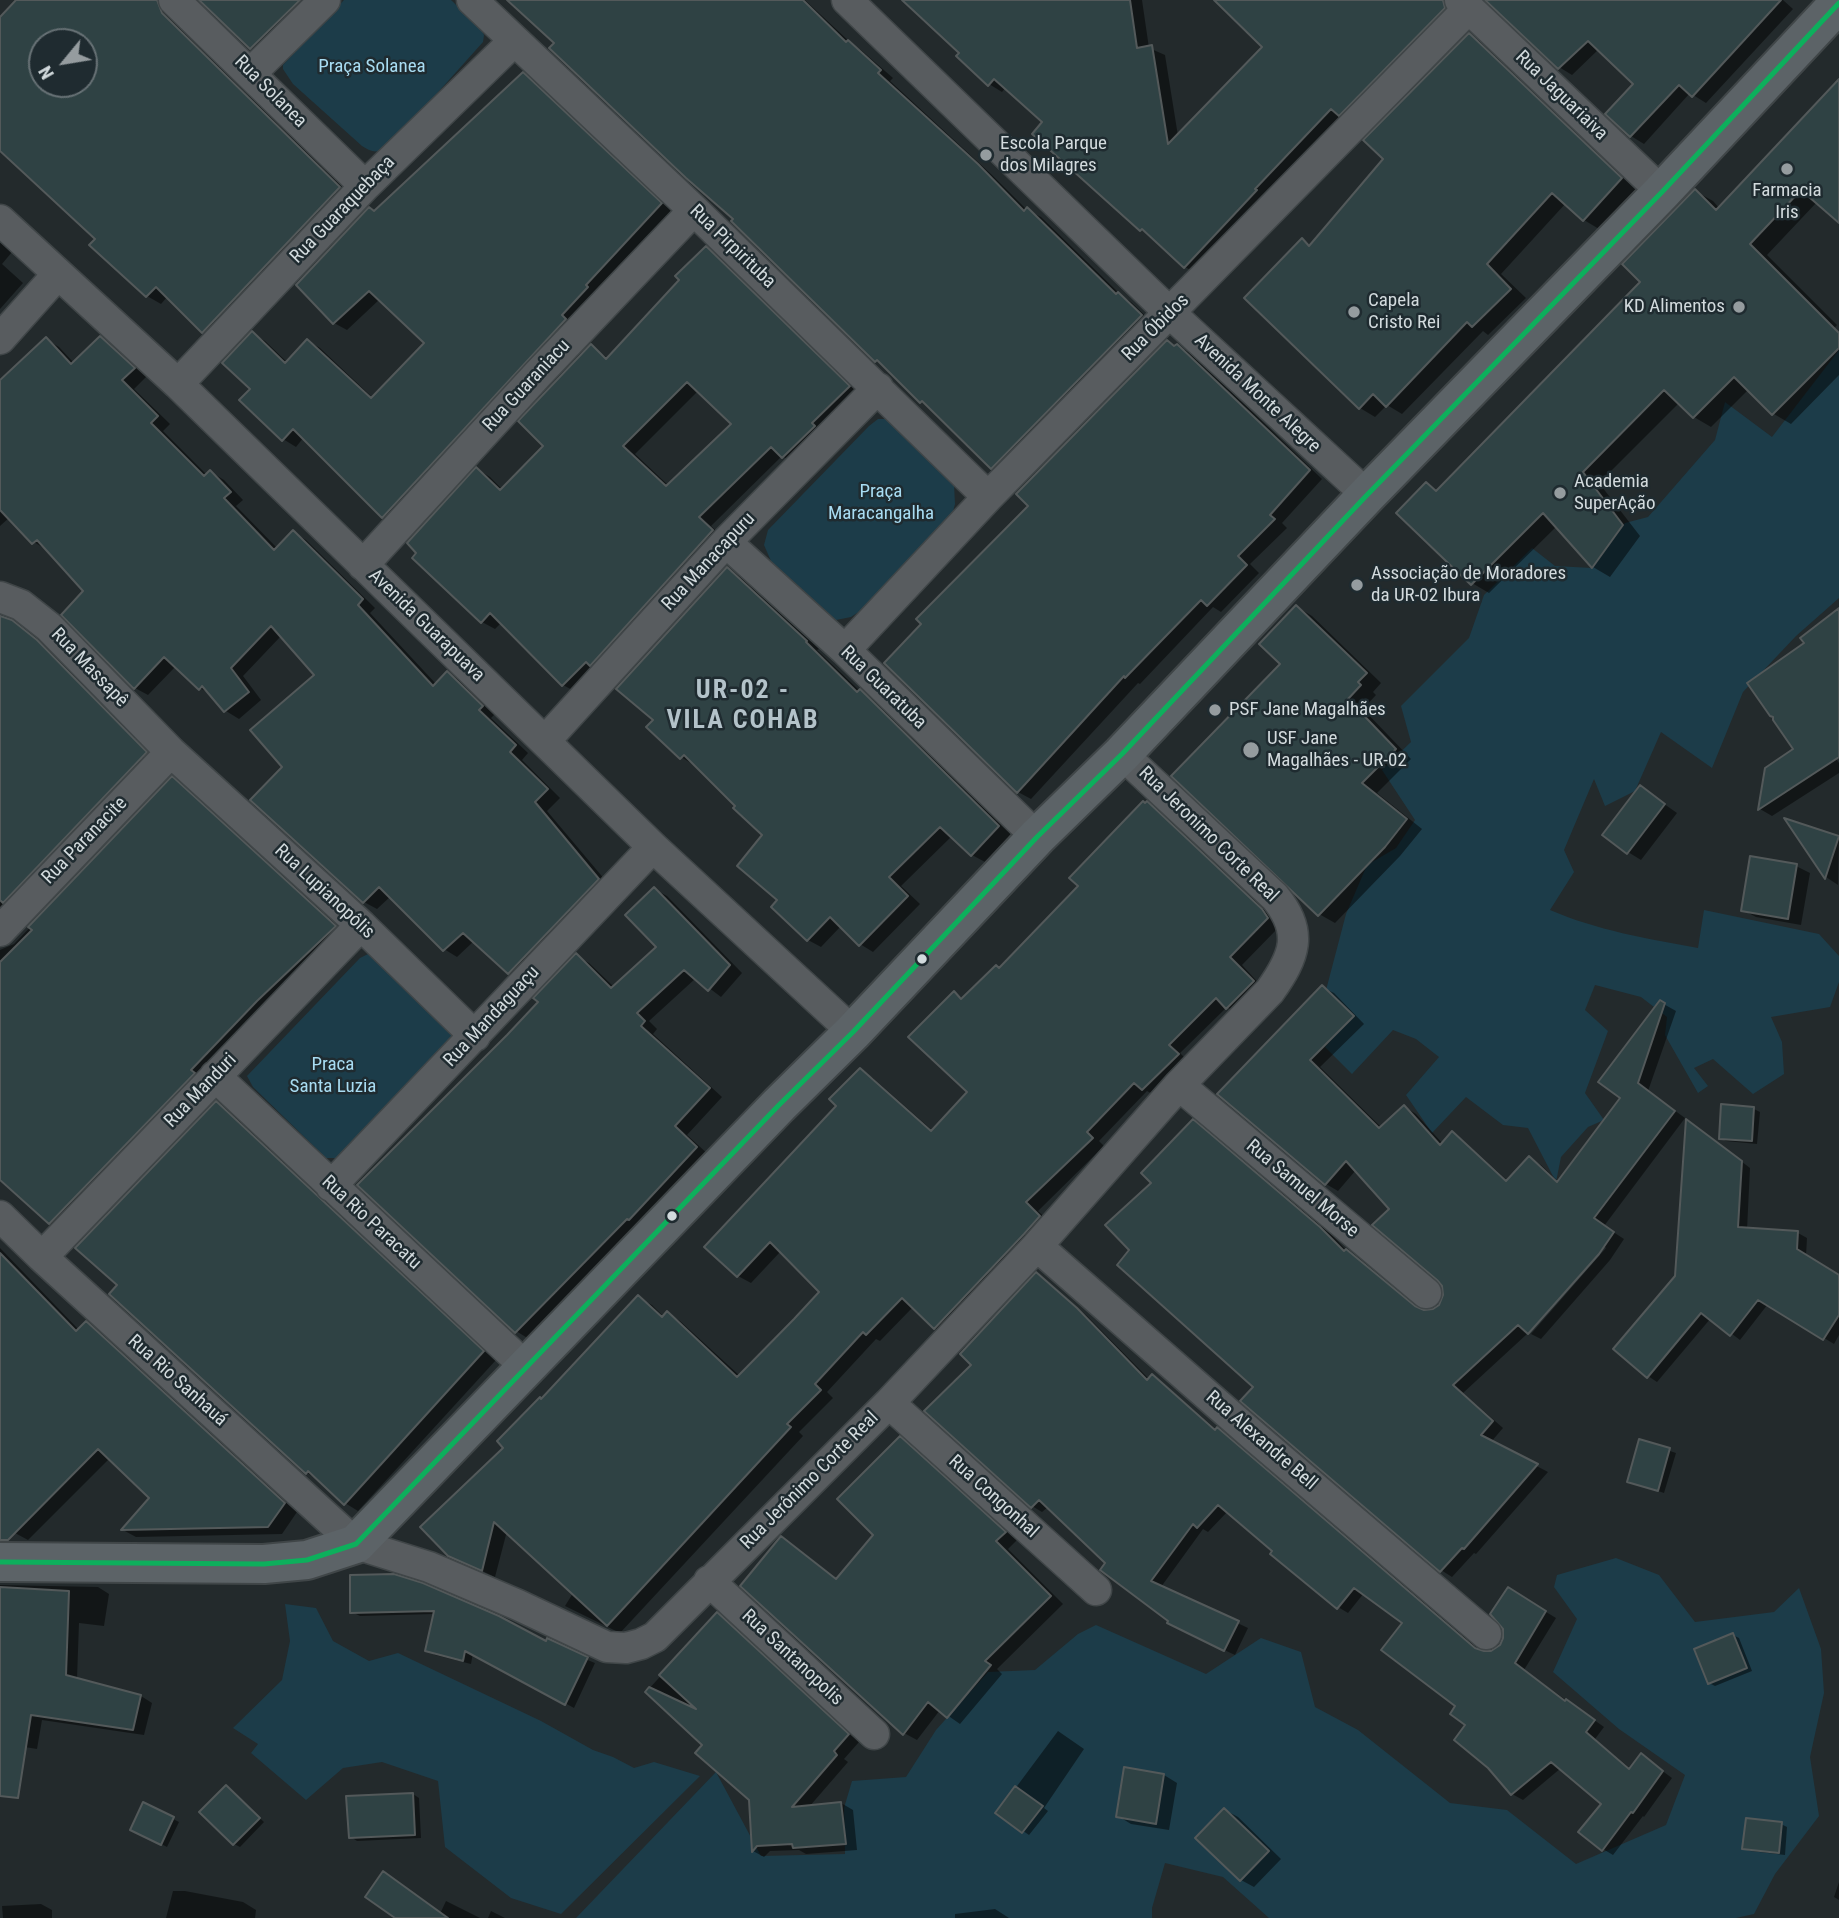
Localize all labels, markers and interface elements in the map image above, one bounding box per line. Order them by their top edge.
north arrow [28,28,98,98]
street label: Rua Jaguariaiva [1510,46,1612,146]
street label: Rua Solanea [229,51,311,133]
park label: Praça Solanea [318,56,426,78]
text: N [33,62,59,84]
place label: Escola Parque dos Milagres [1000,133,1107,177]
marker: Escola Parque dos Milagres [978,147,994,163]
street label: Rua Guaraquebaça [286,151,400,269]
marker: Farmacia Iris [1779,161,1795,177]
place label: Farmacia Iris [1752,180,1822,224]
street label: Rua Pirpirituba [684,200,780,294]
street label: Rua Óbidos [1118,290,1194,366]
place label: Capela Cristo Rei [1368,290,1440,334]
place label: KD Alimentos [1624,296,1725,318]
marker: KD Alimentos [1731,299,1747,315]
marker: Capela Cristo Rei [1346,304,1362,320]
street label: Avenida Monte Alegre [1189,330,1325,458]
street label: Rua Guaraniacu [479,335,575,437]
place label: Academia SuperAção [1574,471,1655,515]
park label: Praça Maracangalha [828,481,934,525]
marker: Academia SuperAção [1552,485,1568,501]
street label: Rua Manacapuru [658,508,760,616]
place label: Associação de Moradores da UR-02 Ibura [1371,563,1566,607]
street label: Avenida Guarapuava [363,565,489,687]
marker: Associação de Moradores da UR-02 Ibura [1349,577,1365,593]
street label: Rua Massapê [46,624,132,712]
street label: Rua Guaratuba [836,642,930,734]
district label: UR-02 - VILA COHAB [668,675,818,736]
place label: PSF Jane Magalhães [1229,699,1386,721]
marker: PSF Jane Magalhães [1207,702,1223,718]
place label: USF Jane Magalhães - UR-02 [1267,728,1407,772]
marker: USF Jane Magalhães - UR-02 [1241,740,1261,760]
street label: Rua Jeronimo Corte Real [1133,762,1283,908]
street label: Rua Paranacite [38,793,132,889]
street label: Rua Lupianopôlis [269,840,379,944]
unlabelled marker [915,952,929,966]
street label: Rua Mandaguaçu [439,962,545,1072]
street label: Rua Manduri [160,1049,242,1133]
park label: Praca Santa Luzia [290,1054,376,1098]
street label: Rua Samuel Morse [1241,1135,1363,1243]
street label: Rua Rio Paracatu [316,1171,426,1275]
unlabelled marker [665,1209,679,1223]
street label: Rua Rio Sanhauá [123,1330,231,1432]
street label: Rua Alexandre Bell [1201,1387,1321,1495]
street label: Rua Jerônimo Corte Real [736,1407,884,1555]
street label: Rua Congonhal [943,1451,1043,1543]
street label: Rua Santanopolis [736,1605,848,1711]

